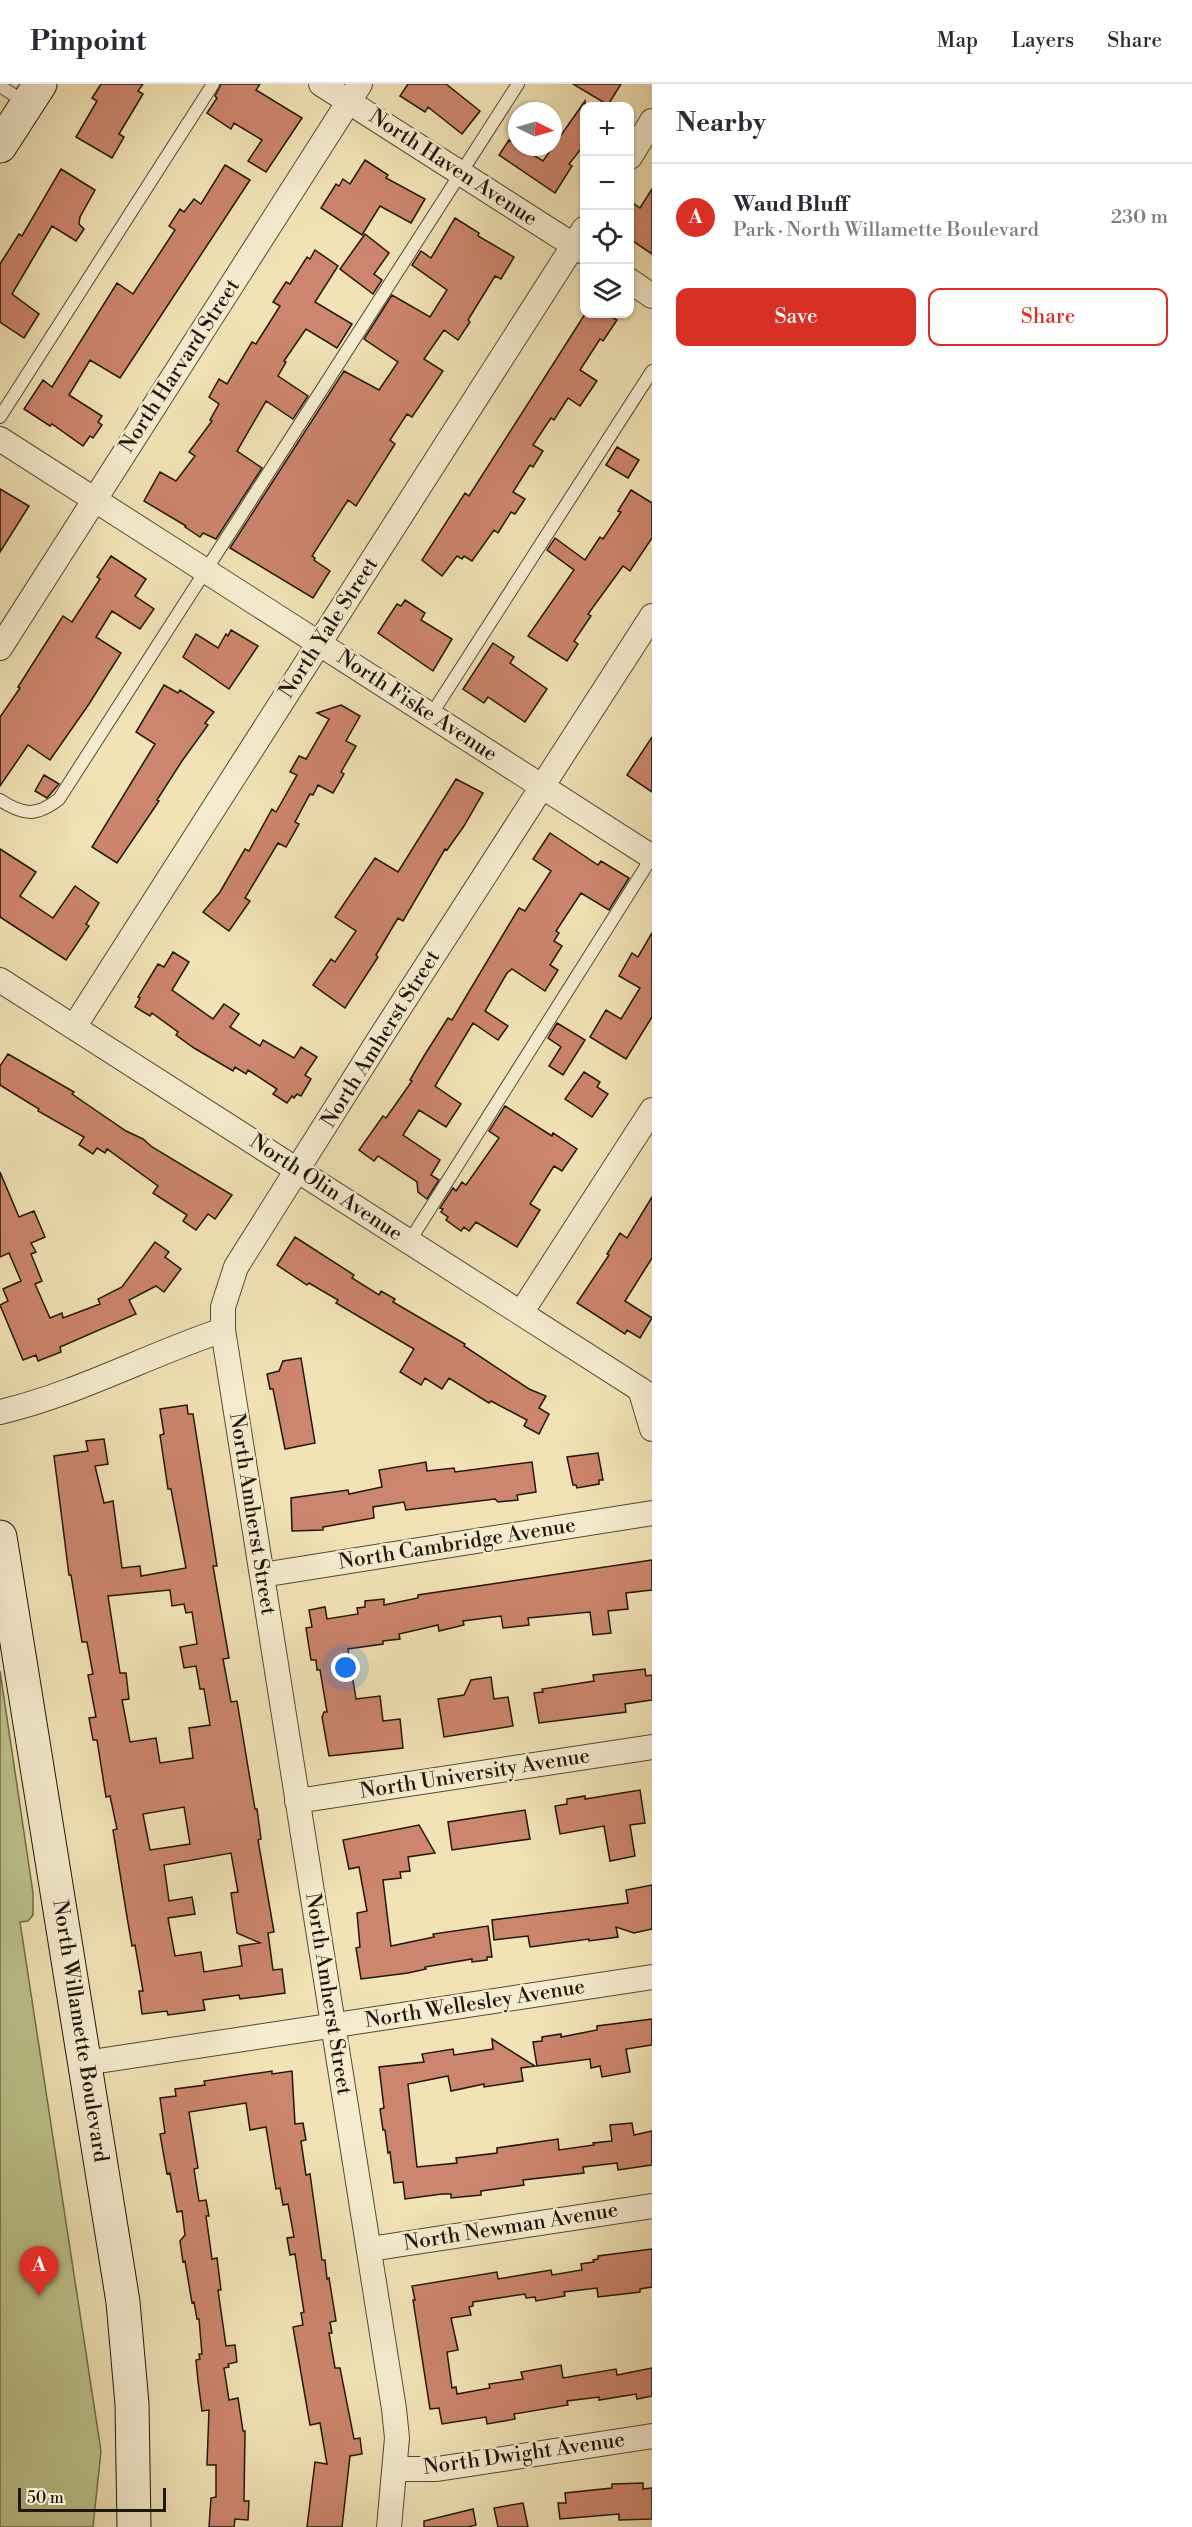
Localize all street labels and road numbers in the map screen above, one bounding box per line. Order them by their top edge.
street label: North Haven Avenue [364,104,542,232]
street label: North Harvard Street [114,274,246,458]
street label: North Yale Street [274,552,385,703]
street label: North Fiske Avenue [332,644,502,768]
street label: North Amherst Street [316,945,447,1133]
street label: North Olin Avenue [245,1129,407,1247]
street label: North Amherst Street [223,1411,281,1618]
street label: North Cambridge Avenue [336,1512,578,1576]
street label: North University Avenue [358,1743,592,1805]
street label: North Amherst Street [299,1891,357,2098]
street label: North Willamette Boulevard [46,1898,114,2164]
street label: North Wellesley Avenue [363,1974,587,2034]
street label: North Newman Avenue [402,2197,620,2257]
street label: North Dwight Avenue [421,2427,627,2481]

